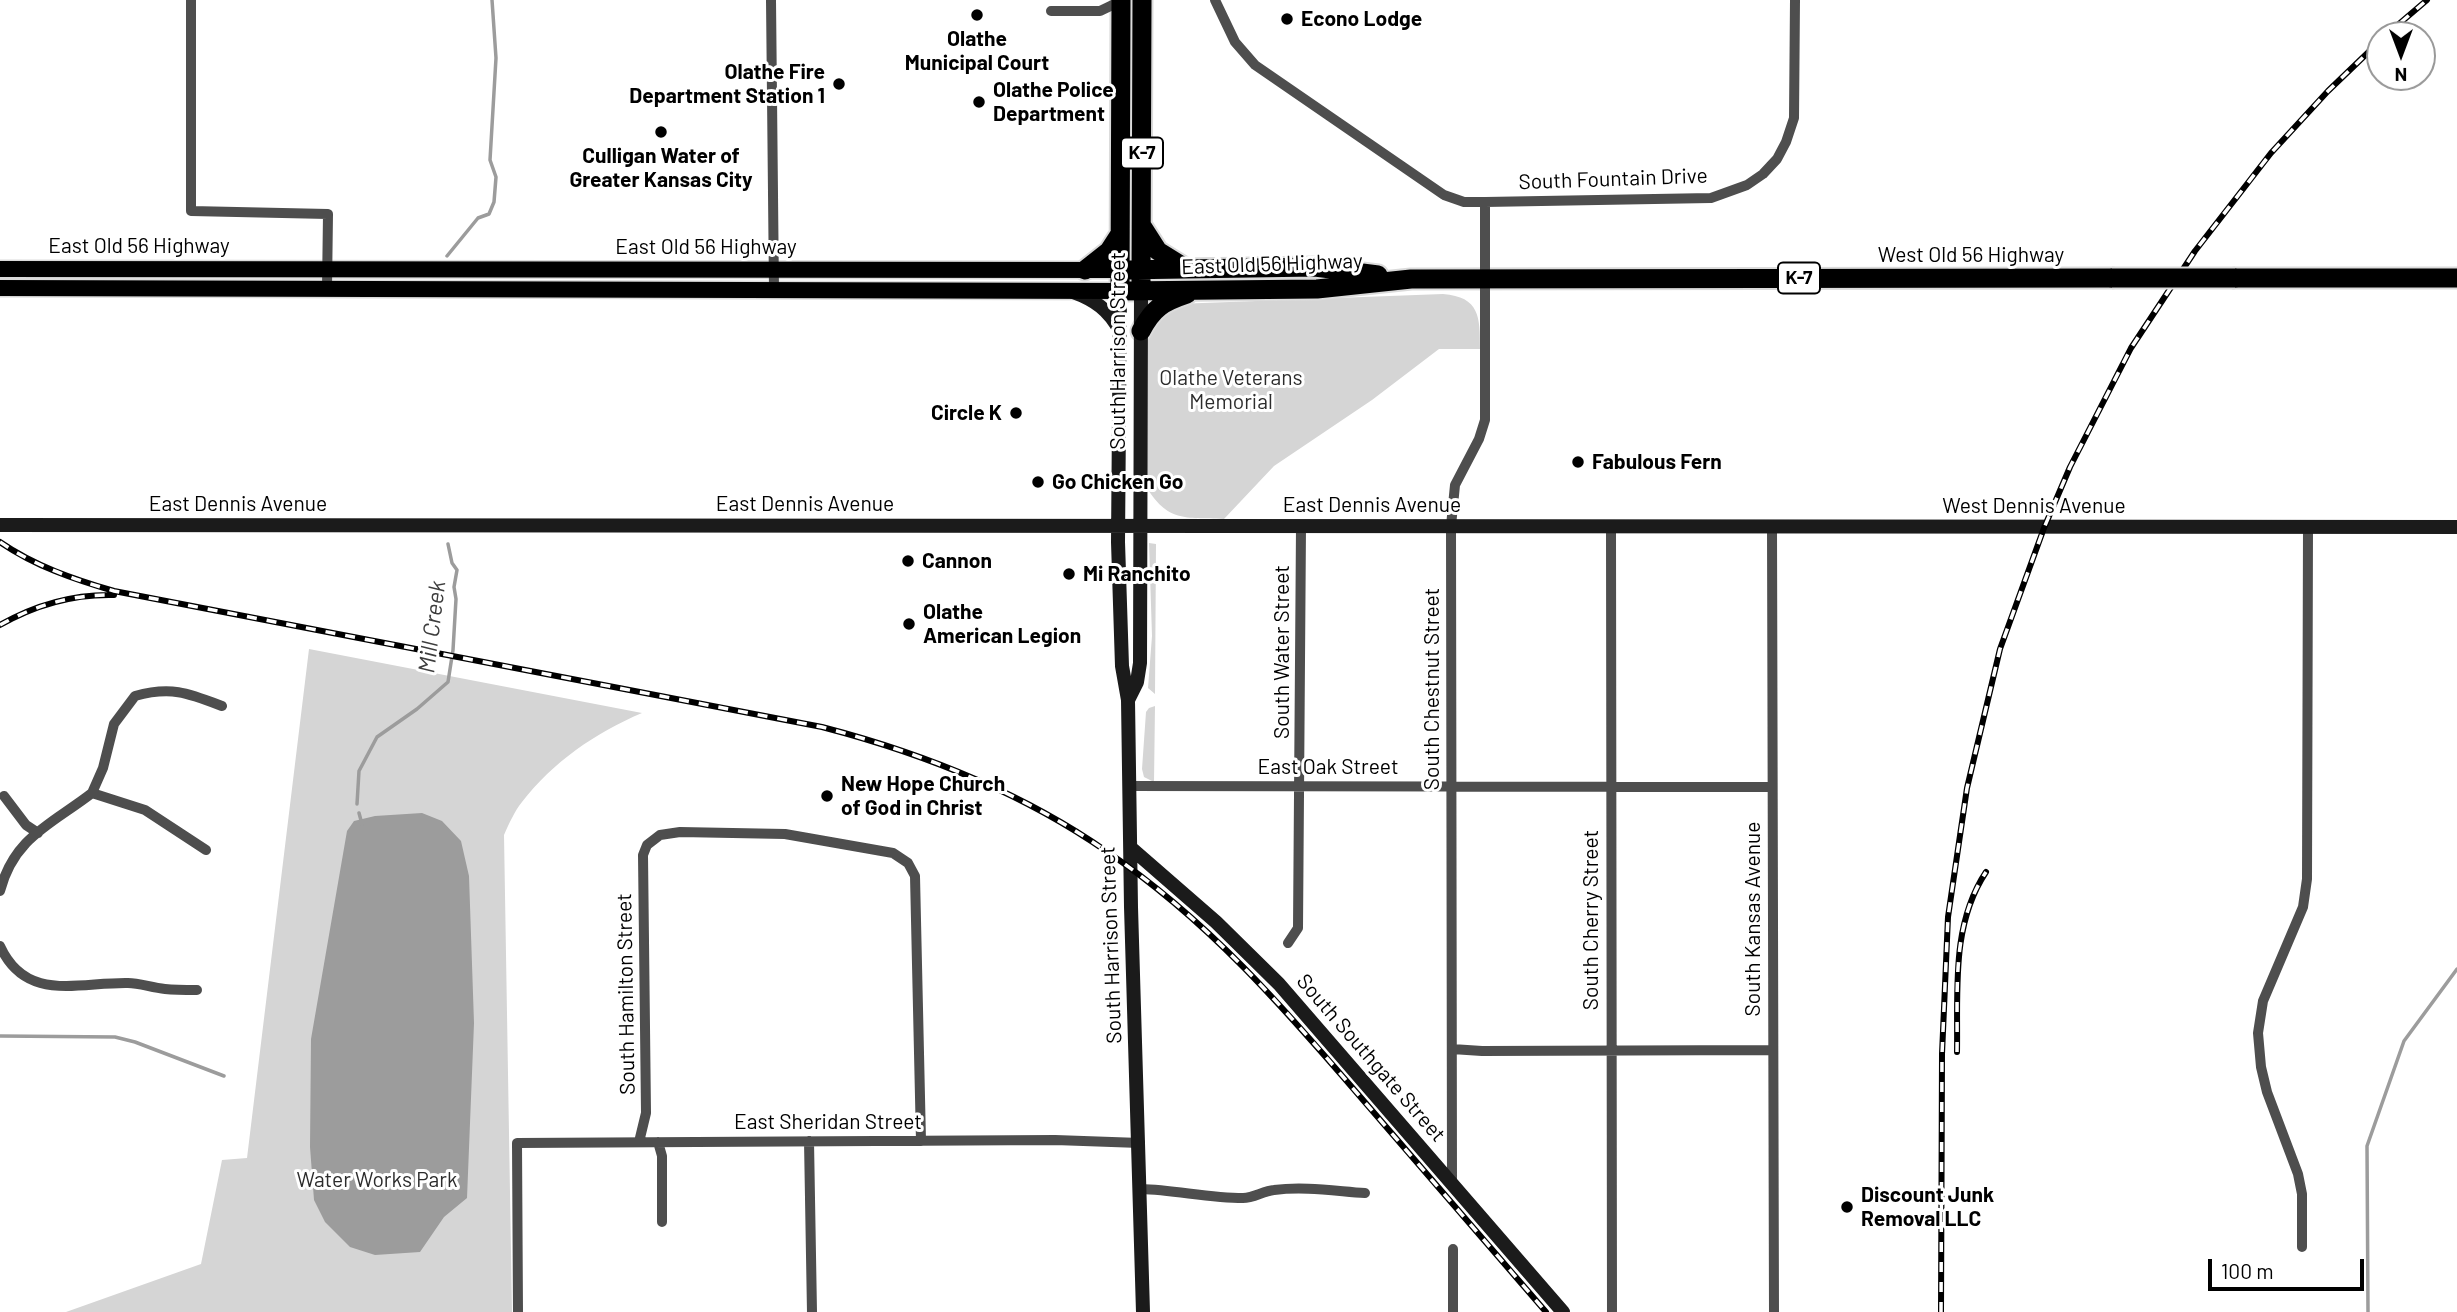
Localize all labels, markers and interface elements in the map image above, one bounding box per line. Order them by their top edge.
place label: Econo Lodge [1301,6,1422,32]
marker: Olathe Municipal Court [969,7,985,23]
marker: Econo Lodge [1279,11,1295,27]
north arrow [2366,21,2436,91]
place label: Olathe Municipal Court [905,26,1049,76]
place label: Olathe Fire Department Station 1 [629,59,825,109]
text: N [2395,64,2407,87]
marker: Olathe Fire Department Station 1 [831,76,847,92]
place label: Olathe Police Department [993,77,1114,127]
marker: Olathe Police Department [971,94,987,110]
marker: Culligan Water of Greater Kansas City [653,124,669,140]
road number: K-7 [1121,138,1163,168]
place label: Culligan Water of Greater Kansas City [569,143,753,193]
street label: South Fountain Drive [1518,163,1708,195]
street label: East Old 56 Highway [48,233,230,259]
street label: East Old 56 Highway [615,234,797,260]
street label: West Old 56 Highway [1878,242,2064,268]
street label: East Old 56 Highway [1181,248,1363,280]
street label: South Harrison Street [1105,252,1131,450]
road number: K-7 [1778,262,1820,294]
park label: Olathe Veterans Memorial [1159,365,1303,415]
place label: Circle K [931,400,1002,426]
marker: Circle K [1008,405,1024,421]
place label: Fabulous Fern [1592,449,1722,475]
marker: Fabulous Fern [1570,454,1586,470]
place label: Go Chicken Go [1052,469,1184,495]
marker: Go Chicken Go [1030,474,1046,490]
street label: East Dennis Avenue [149,491,327,517]
street label: East Dennis Avenue [716,491,894,517]
street label: East Dennis Avenue [1283,492,1461,518]
street label: West Dennis Avenue [1942,493,2126,519]
place label: Cannon [922,548,992,574]
marker: Cannon [900,553,916,569]
place label: Mi Ranchito [1083,561,1191,587]
street label: South Water Street [1269,565,1295,739]
marker: Mi Ranchito [1061,566,1077,582]
water label: Mill Creek [413,579,451,675]
street label: South Chestnut Street [1419,588,1445,790]
place label: Olathe American Legion [923,599,1081,649]
marker: Olathe American Legion [901,616,917,632]
street label: East Oak Street [1257,754,1399,780]
place label: New Hope Church of God in Christ [841,771,1005,821]
marker: New Hope Church of God in Christ [819,788,835,804]
street label: South Kansas Avenue [1740,822,1766,1016]
street label: South Cherry Street [1578,830,1604,1010]
street label: South Harrison Street [1095,846,1127,1044]
street label: South Hamilton Street [612,893,640,1095]
street label: South Southgate Street [1291,969,1451,1147]
street label: East Sheridan Street [734,1109,922,1135]
park label: Water Works Park [297,1167,457,1193]
place label: Discount Junk Removal LLC [1861,1182,1994,1232]
marker: Discount Junk Removal LLC [1839,1199,1855,1215]
scale bar [2212,1246,2368,1290]
text: 100 m [2221,1258,2274,1283]

